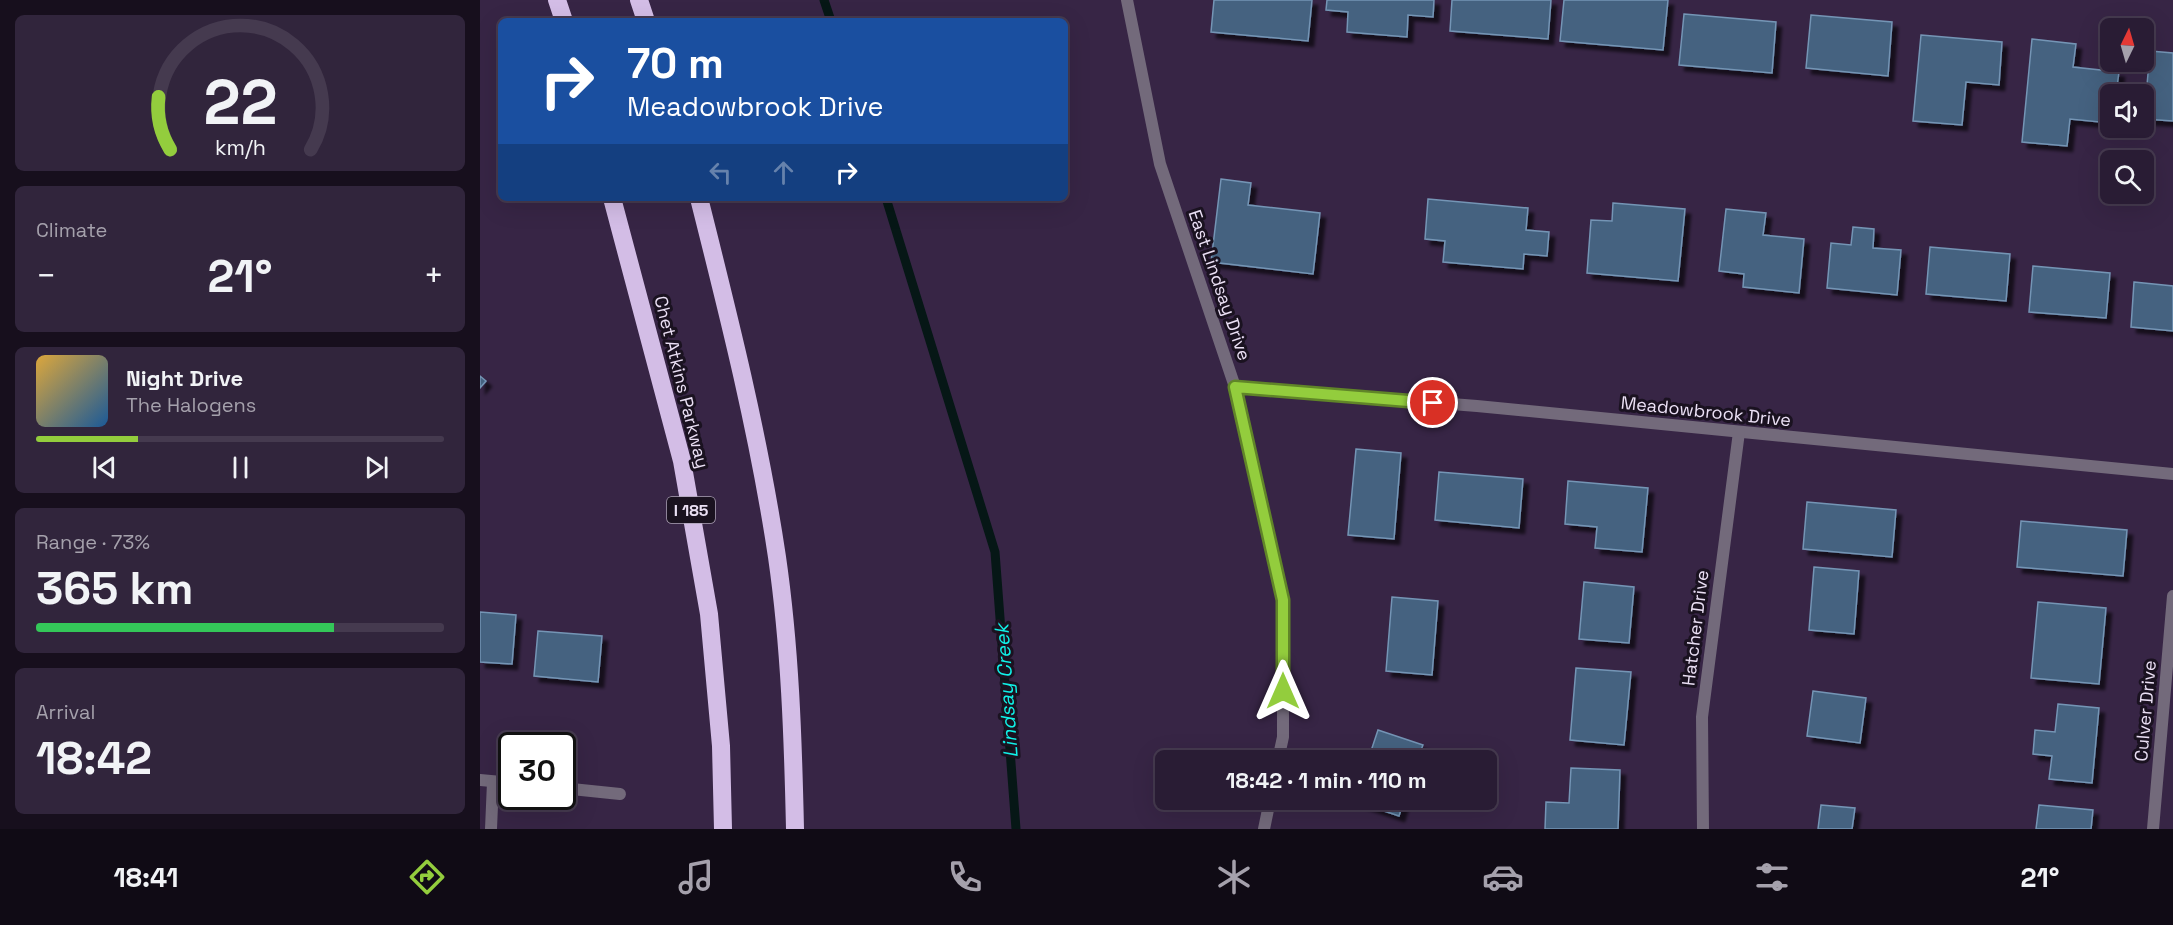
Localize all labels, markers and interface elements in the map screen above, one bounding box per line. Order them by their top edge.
north arrow [2100,18,2154,72]
map controls [2100,18,2154,204]
text: 70 m [627,37,724,90]
icon: right [528,42,606,120]
text: 22 [203,63,277,142]
button: sound [2100,84,2154,138]
text: Meadowbrook Drive [627,89,884,124]
text: km/h [214,134,266,161]
button: search [2100,150,2154,204]
icon: left [704,156,737,189]
icon: ahead [767,156,800,189]
icon: right [830,156,863,189]
street label: East Lindsay Drive [1183,207,1257,363]
text: Climate [36,217,107,243]
text: 21° [208,248,272,305]
text: − [36,255,56,297]
text: + [424,255,444,297]
street label: Chet Atkins Parkway [649,293,715,471]
text: Night Drive [126,364,243,392]
pin [1407,377,1458,428]
icon: arrive [1416,386,1449,419]
street label: Meadowbrook Drive [1620,391,1792,431]
text: The Halogens [126,392,256,418]
icon: previous [88,451,121,484]
icon: pause [224,451,257,484]
icon: next [360,451,393,484]
road number: I 185 [667,497,715,523]
text: Range · 73% [36,529,150,555]
text: 365 km [36,560,193,617]
street label: Hatcher Drive [1676,569,1714,687]
water label: Lindsay Creek [988,621,1024,759]
position arrow [1251,659,1315,723]
street label: Culver Drive [2129,659,2161,763]
text: Arrival [36,699,95,725]
text: 18:42 [36,730,152,787]
speed limit sign: 30 [498,732,576,810]
text: 18:42 · 1 min · 110 m [1226,766,1426,794]
icon: directions [406,856,448,898]
icon: music [675,856,717,898]
icon: phone [944,856,986,898]
icon: climate [1213,856,1255,898]
icon: car [1482,856,1524,898]
icon: filters [1751,856,1793,898]
text: 18:41 [114,860,178,895]
text: 21° [2020,860,2059,895]

